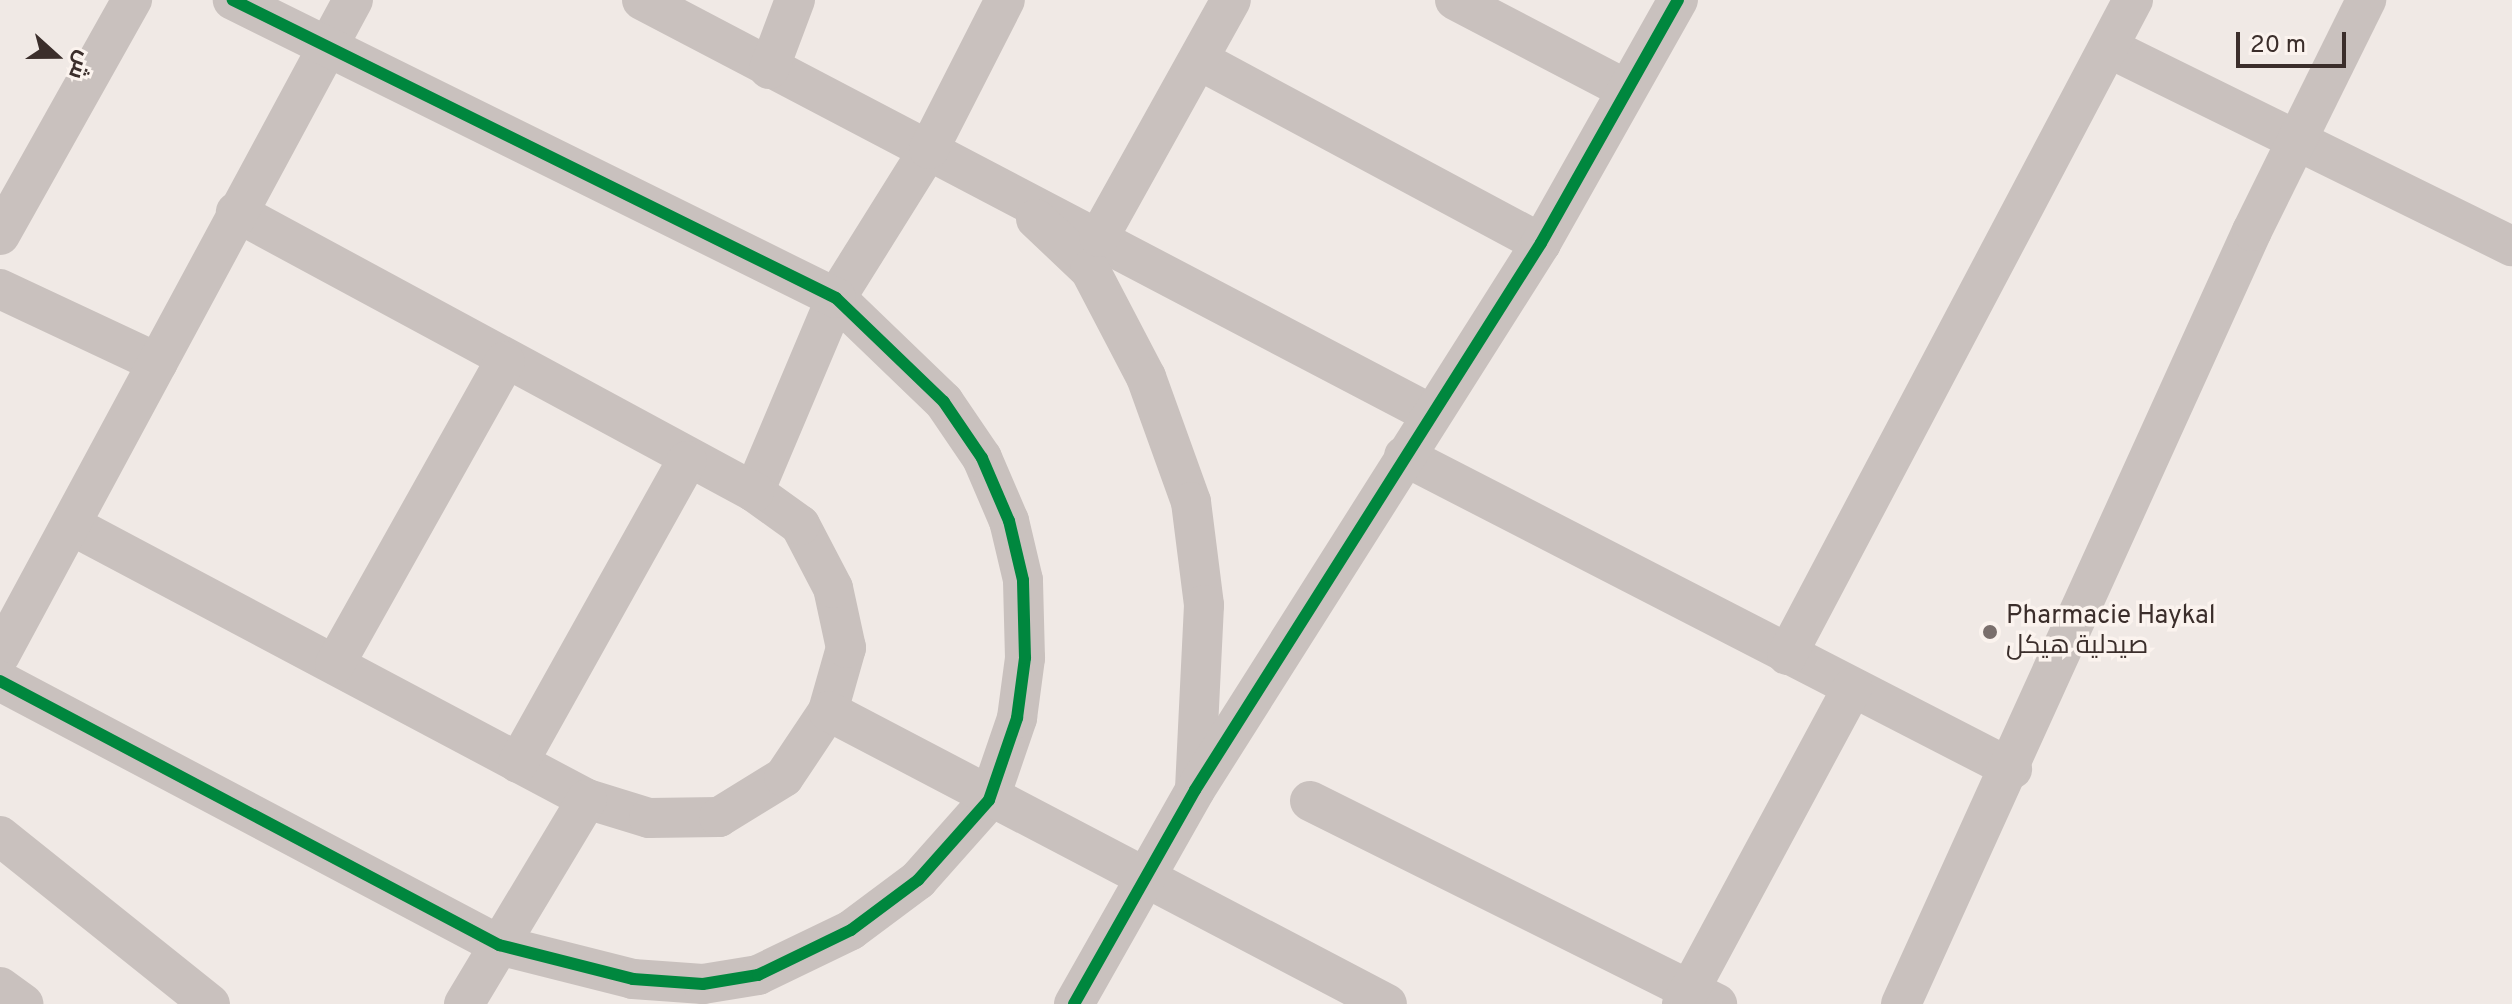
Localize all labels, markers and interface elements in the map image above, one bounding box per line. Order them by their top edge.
north arrow [16,16,96,96]
scale bar [2240,16,2350,66]
text: 20 m [2250,31,2306,61]
text: ش [61,47,97,83]
place label: Pharmacie Haykal صيدلية هيكل [2006,601,2216,662]
marker: Pharmacie Haykal صيدلية هيكل [1981,623,1999,641]

